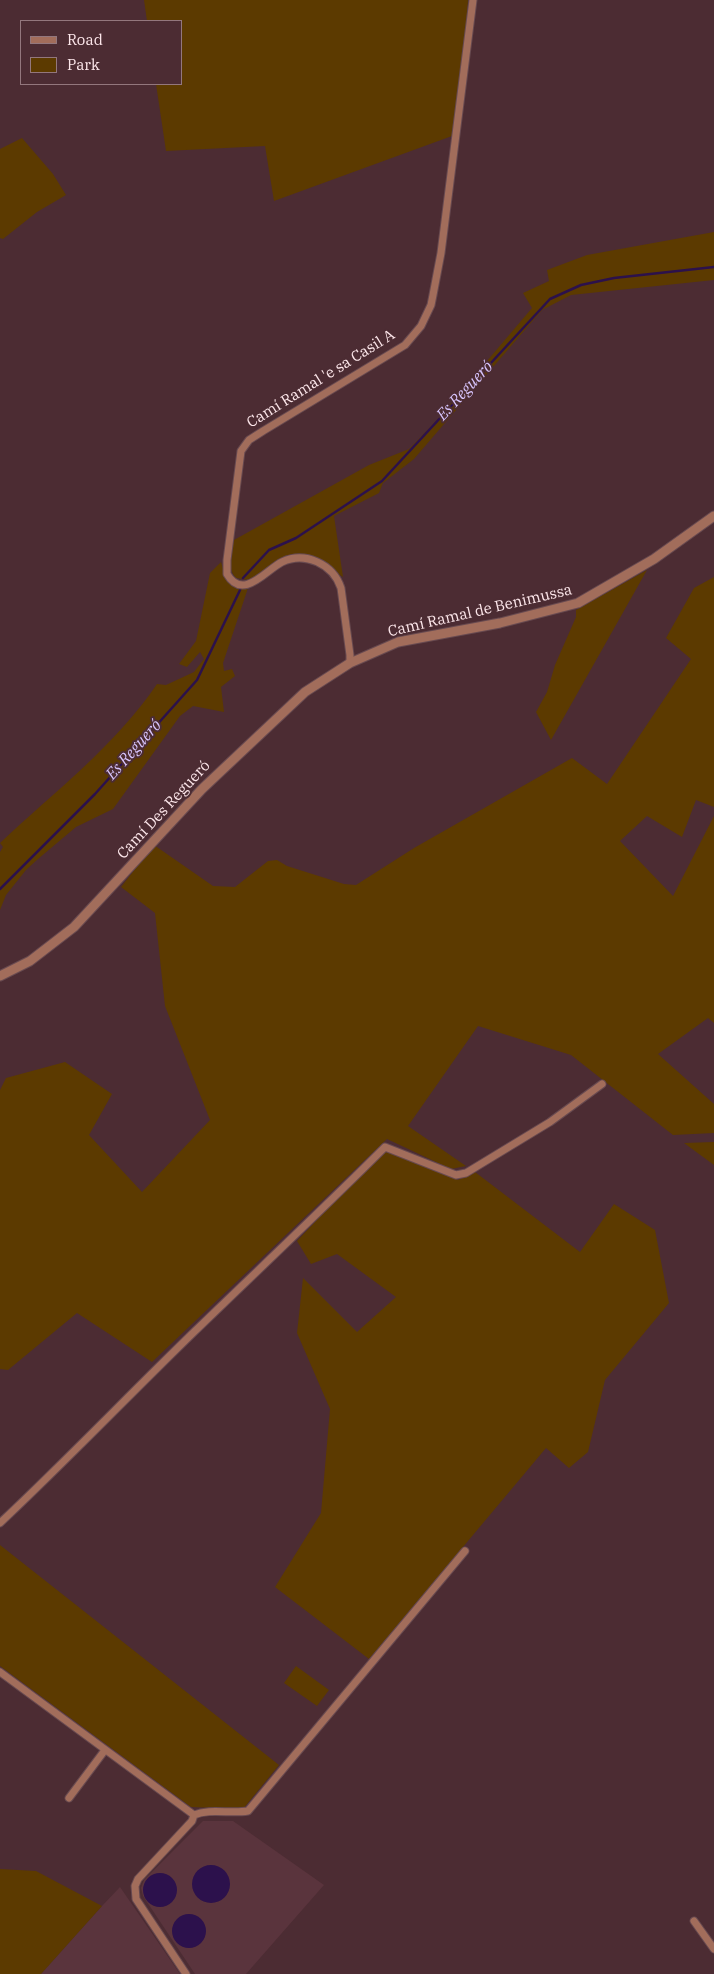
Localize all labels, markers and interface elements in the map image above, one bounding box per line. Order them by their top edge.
legend [20,20,182,85]
text: Road [67,30,103,49]
text: Park [67,55,100,74]
street label: Camí Ramal 'e sa Casil A [244,326,398,432]
water label: Es Regueró [433,357,497,425]
street label: Camí Ramal de Benimussa [386,581,574,641]
water label: Es Regueró [102,716,166,784]
street label: Camí Des Regueró [114,757,214,863]

